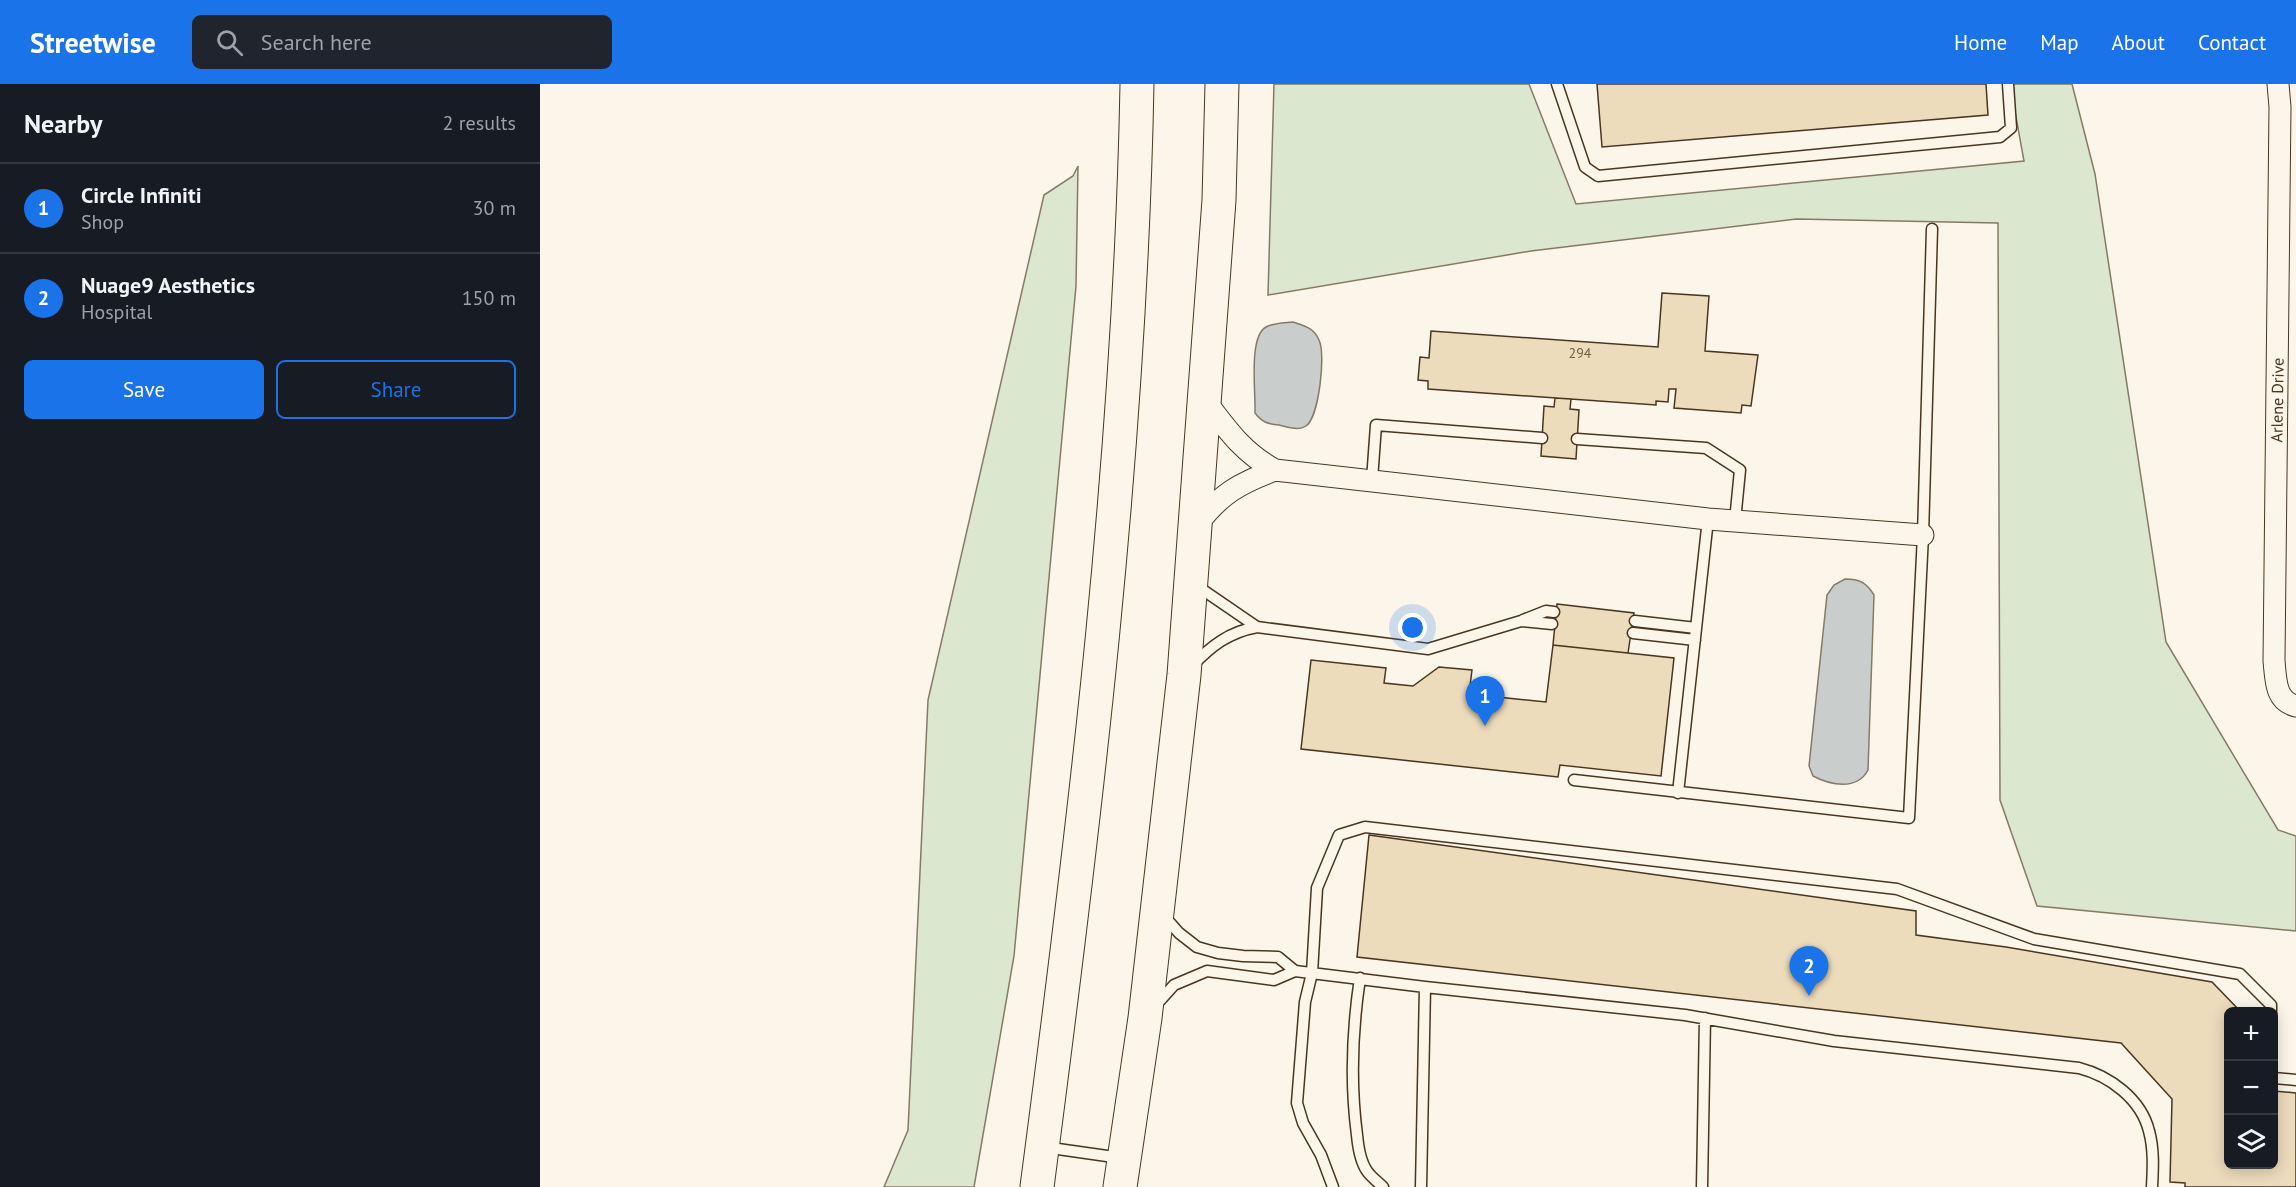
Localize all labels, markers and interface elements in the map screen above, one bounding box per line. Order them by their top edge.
search box [192,15,612,69]
text: Streetwise [30,24,156,61]
icon: search [213,26,246,59]
text: Search here [261,28,372,56]
text: Home [1954,29,2007,56]
text: Map [2040,29,2079,56]
text: About [2112,29,2165,56]
text: Contact [2198,29,2266,56]
text: Nearby [24,107,102,140]
text: 2 results [443,110,516,136]
text: Circle Infiniti [81,181,202,209]
text: 1 [38,195,49,221]
text: 30 m [473,195,516,221]
text: Shop [81,209,124,235]
text: Nuage9 Aesthetics [81,271,255,299]
text: 2 [38,285,49,311]
text: 150 m [462,285,516,311]
text: Hospital [81,299,152,325]
house number: 294 [1569,344,1592,362]
street label: Arlene Drive [2266,358,2288,442]
button: Save [24,360,264,419]
button: Share [276,360,516,419]
your location [1398,613,1427,642]
pin: 1 [1466,676,1504,726]
pin: 2 [1790,946,1828,996]
map controls [2224,1007,2278,1169]
button: + [2224,1007,2278,1061]
button: − [2224,1061,2278,1115]
button: layers [2224,1115,2278,1169]

